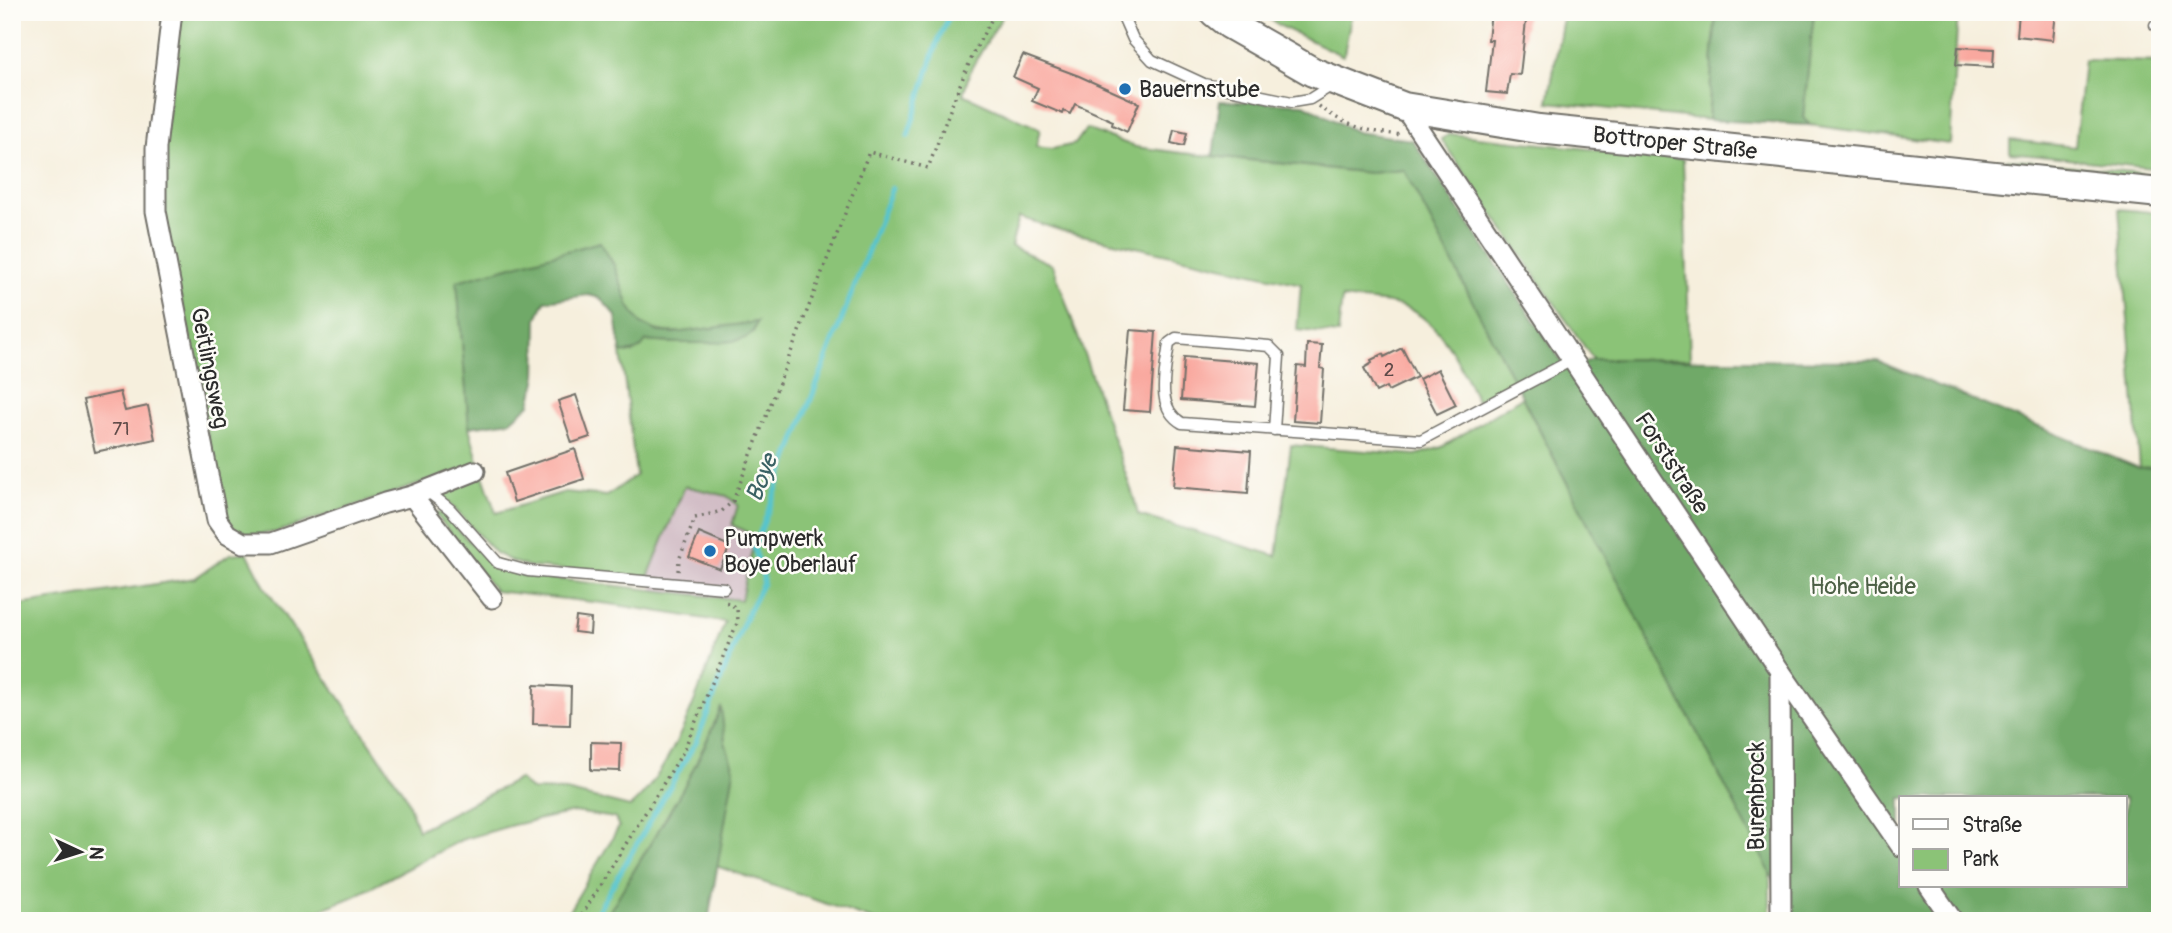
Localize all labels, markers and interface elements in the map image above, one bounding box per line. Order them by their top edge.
place label: Bauernstube [1139,75,1260,104]
marker: Bauernstube [1117,81,1133,97]
street label: Bottroper Straße [1591,120,1759,166]
street label: Geitlingsweg [184,305,236,431]
house number: 2 [1384,358,1394,382]
street label: Forststraße [1628,407,1716,520]
house number: 71 [112,417,130,441]
water label: Boye [740,448,785,506]
place label: Pumpwerk Boye Oberlauf [724,524,857,579]
marker: Pumpwerk Boye Oberlauf [702,543,718,559]
park label: Hohe Heide [1810,572,1917,601]
street label: Burenbrock [1742,741,1771,850]
legend [1899,796,2126,888]
text: Straße [1962,812,2022,839]
north arrow [46,818,116,888]
text: N [84,846,108,861]
text: Park [1962,846,1999,873]

